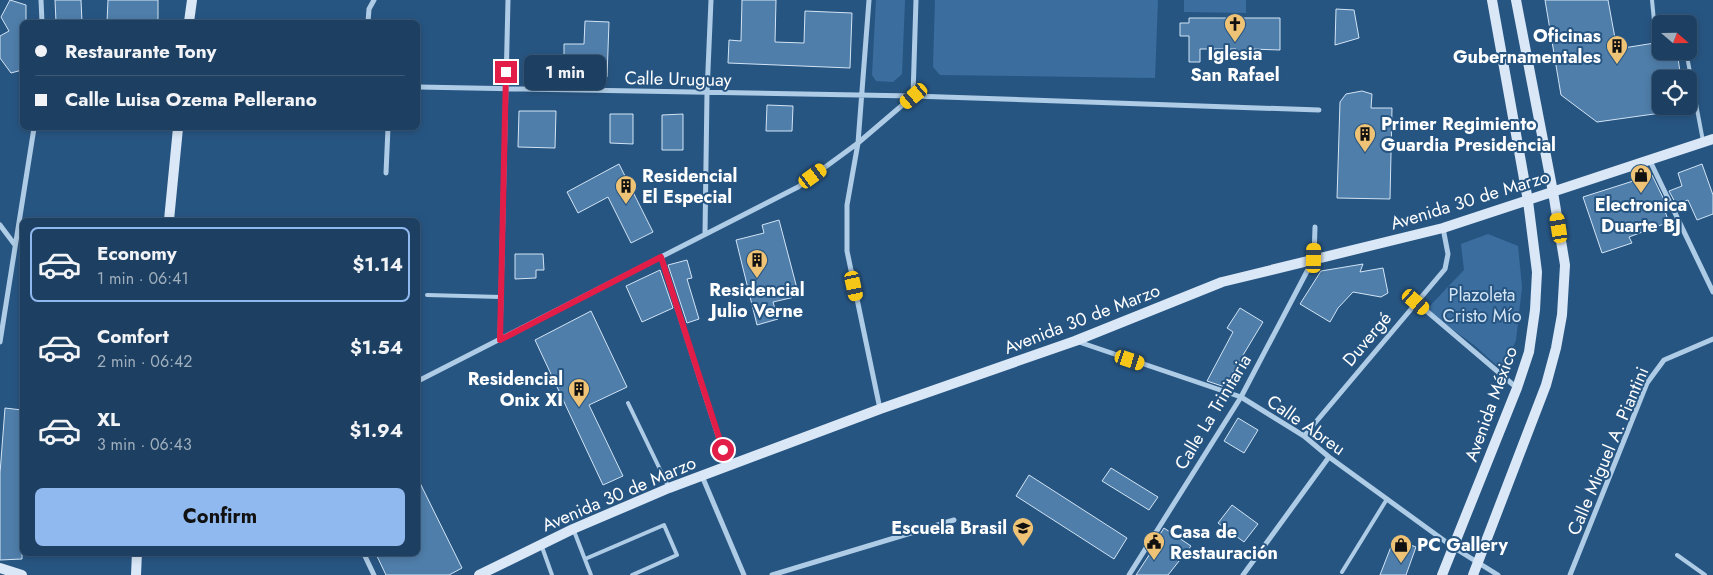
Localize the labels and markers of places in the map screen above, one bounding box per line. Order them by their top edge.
church icon: Iglesia San Rafael [1223,12,1247,43]
place label: Oficinas Gubernamentales [1453,23,1601,70]
building icon: Oficinas Gubernamentales [1605,34,1629,65]
place label: Iglesia San Rafael [1190,41,1280,88]
place label: Primer Regimiento Guardia Presidencial [1381,111,1556,158]
building icon: Primer Regimiento Guardia Presidencial [1353,122,1377,153]
place label: Residencial El Especial [642,163,737,210]
shop icon: Electronica Duarte BJ [1629,163,1653,194]
building icon: Residencial El Especial [614,174,638,205]
place label: Electronica Duarte BJ [1595,192,1687,239]
building icon: Residencial Julio Verne [745,248,769,279]
place label: Residencial Julio Verne [708,277,805,324]
place label: Residencial Onix XI [468,366,563,413]
building icon: Residencial Onix XI [567,377,591,408]
place label: Escuela Brasil [891,515,1007,541]
school or university icon: Escuela Brasil [1011,516,1035,547]
place label: Casa de Restauración [1170,519,1278,566]
public building icon: Casa de Restauración [1142,530,1166,561]
place label: PC Gallery [1417,532,1509,558]
shop icon: PC Gallery [1389,533,1413,564]

